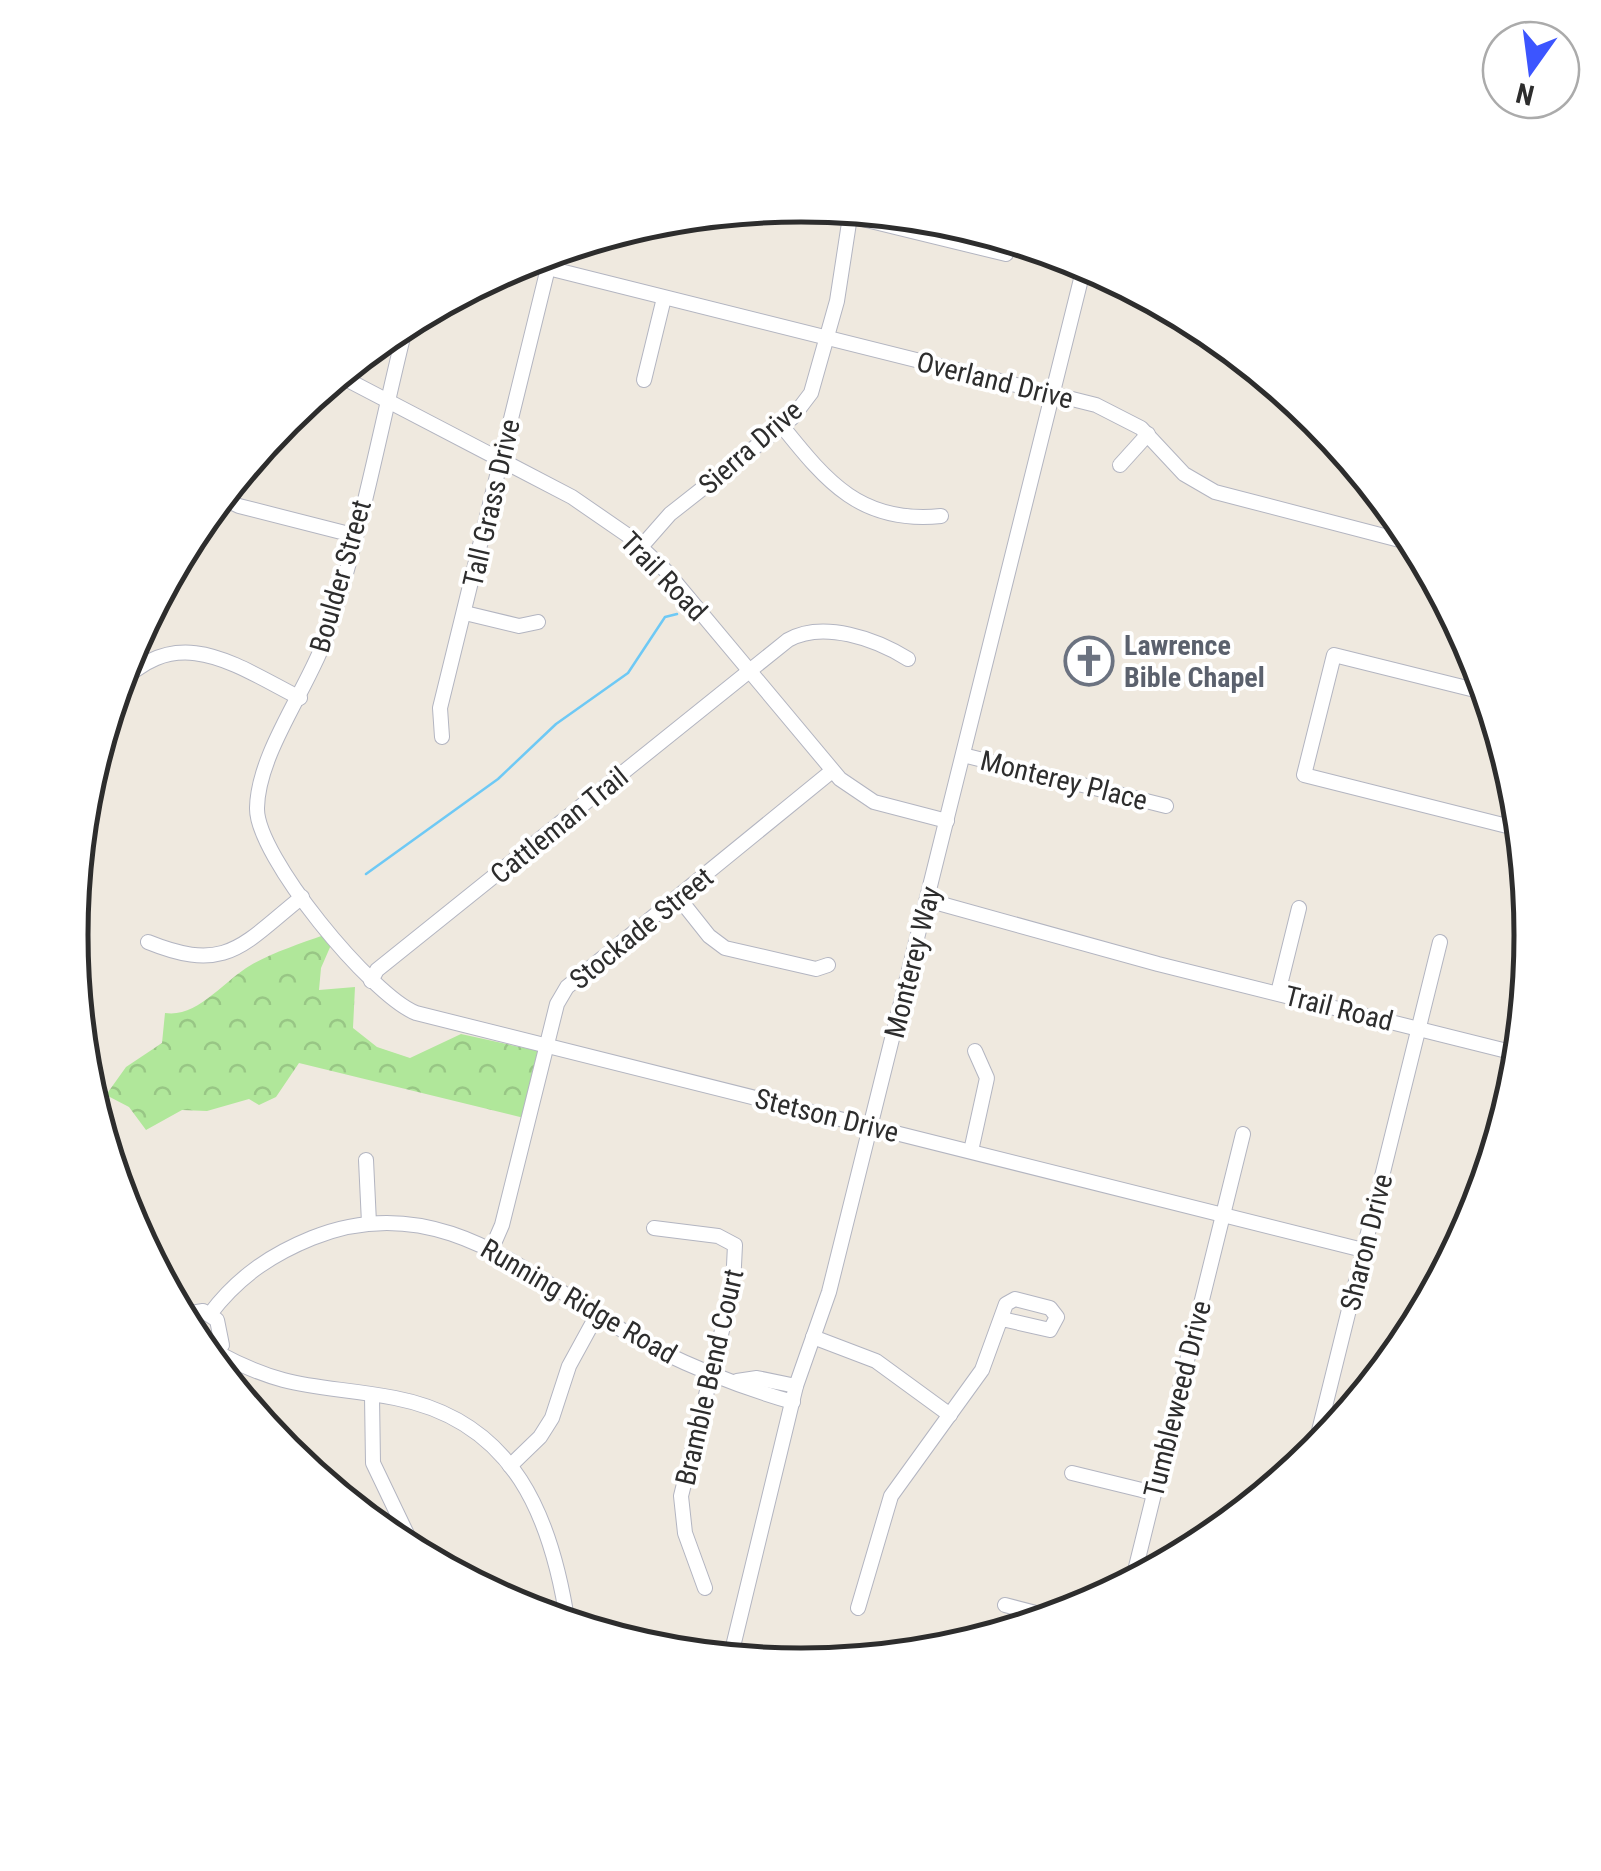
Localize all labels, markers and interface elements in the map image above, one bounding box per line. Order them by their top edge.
north arrow [1481,20,1581,120]
text: N [1513,76,1537,112]
street label: Overland Drive [913,345,1076,416]
street label: Sierra Drive [692,393,809,501]
street label: Tall Grass Drive [456,416,527,590]
street label: Boulder Street [303,496,378,656]
street label: Trail Road [613,525,714,628]
place label: Lawrence Bible Chapel [1124,629,1265,694]
church icon: Lawrence Bible Chapel [1063,635,1115,687]
street label: Monterey Place [977,744,1151,817]
street label: Cattleman Trail [484,760,635,891]
street label: Stockade Street [563,861,720,996]
street label: Monterey Way [878,882,947,1041]
street label: Trail Road [1281,979,1396,1038]
street label: Stetson Drive [752,1082,902,1149]
street label: Sharon Drive [1334,1170,1399,1314]
street label: Running Ridge Road [475,1232,682,1371]
street label: Bramble Bend Court [669,1266,750,1488]
street label: Tumbleweed Drive [1137,1297,1218,1501]

